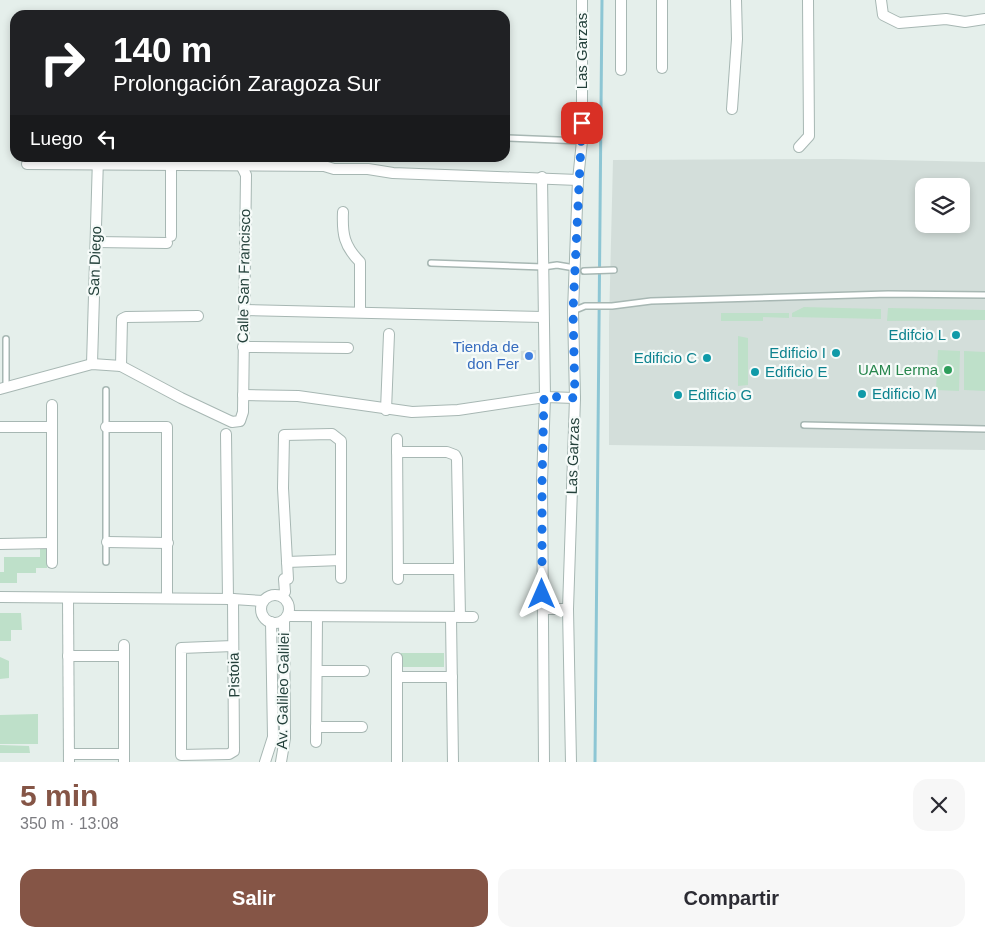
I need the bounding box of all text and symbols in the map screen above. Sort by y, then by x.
street label: Las Garzas [573,13,590,89]
icon: right [30,30,95,95]
text: 140 m [113,30,212,69]
text: Prolongación Zaragoza Sur [113,71,381,96]
pin [561,102,603,144]
icon: arrive [568,109,596,137]
icon: left [93,125,121,153]
text: Luego [30,128,83,149]
map controls [915,178,970,233]
button: layers [915,178,970,233]
street label: Calle San Francisco [234,209,253,343]
street label: San Diego [85,226,104,296]
place label: Edifcio L [888,326,946,343]
marker: Edifcio L [950,329,962,341]
place label: Tienda de don Fer [453,338,519,372]
place label: Edificio I [769,344,826,361]
marker: Edificio I [830,347,842,359]
place label: Edificio C [634,349,697,366]
marker: Tienda de don Fer [523,350,535,362]
marker: Edificio C [701,352,713,364]
place label: UAM Lerma [858,361,939,378]
place label: Edificio E [765,363,828,380]
marker: UAM Lerma [942,364,954,376]
marker: Edificio E [749,366,761,378]
place label: Edificio M [872,385,937,402]
place label: Edificio G [688,386,752,403]
marker: Edificio M [856,388,868,400]
marker: Edificio G [672,389,684,401]
street label: Las Garzas [563,417,582,495]
position arrow [515,567,567,619]
street label: Av. Galileo Galilei [273,632,292,750]
street label: Pistoia [225,652,242,698]
text: 5 min [20,779,98,812]
button: close [913,779,965,831]
text: 350 m · 13:08 [20,815,119,832]
button: Salir [20,869,488,927]
button: Compartir [498,869,965,927]

